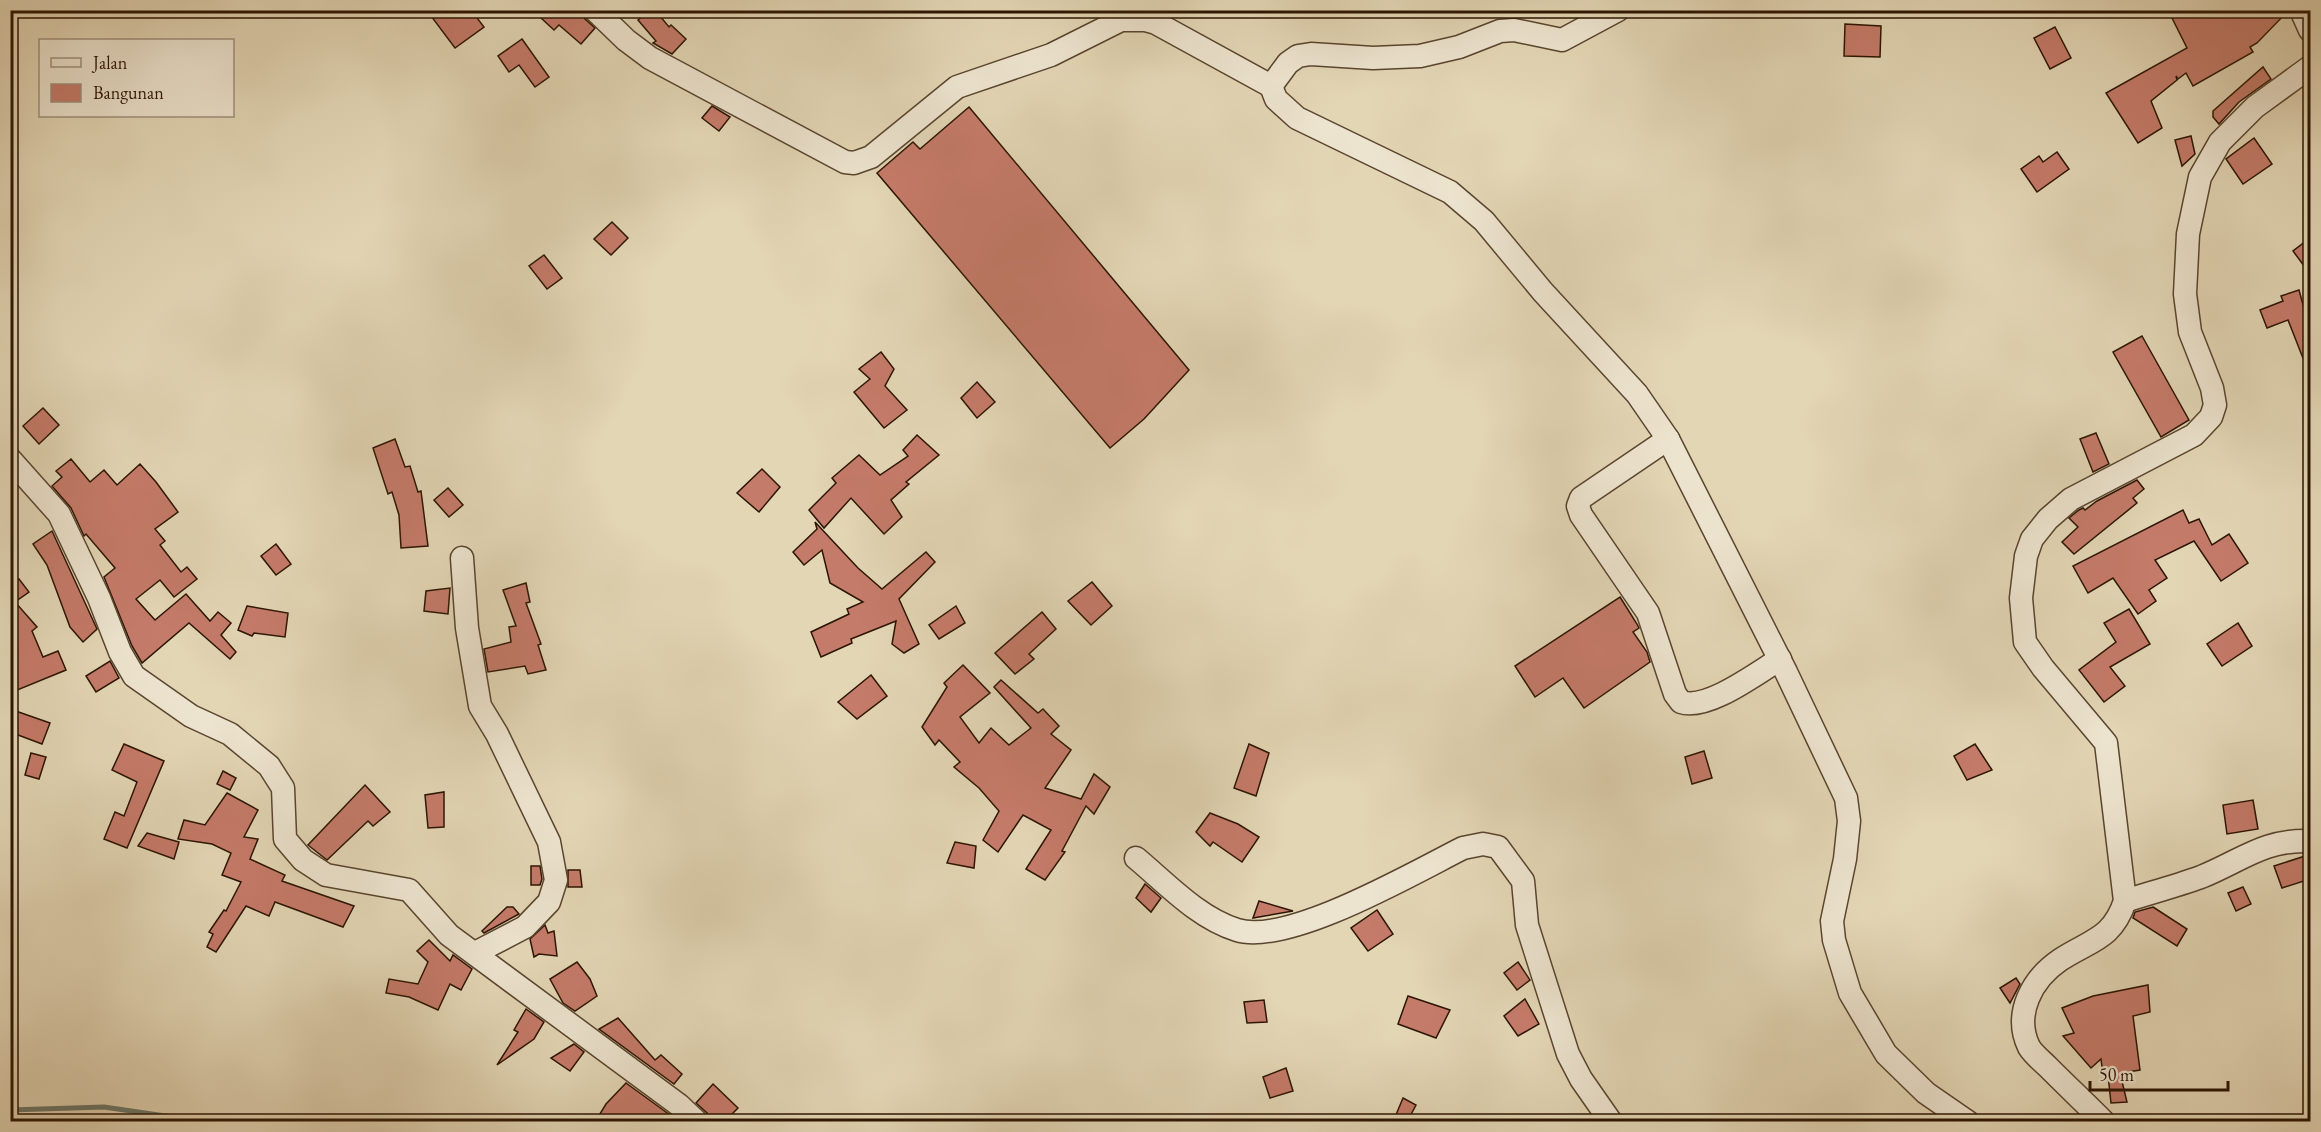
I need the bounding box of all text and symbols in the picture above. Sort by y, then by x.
legend [39,39,234,117]
text: Jalan [91,51,128,74]
text: Bangunan [93,81,164,104]
scale bar [2090,1054,2228,1092]
text: 50 m [2099,1063,2134,1086]

